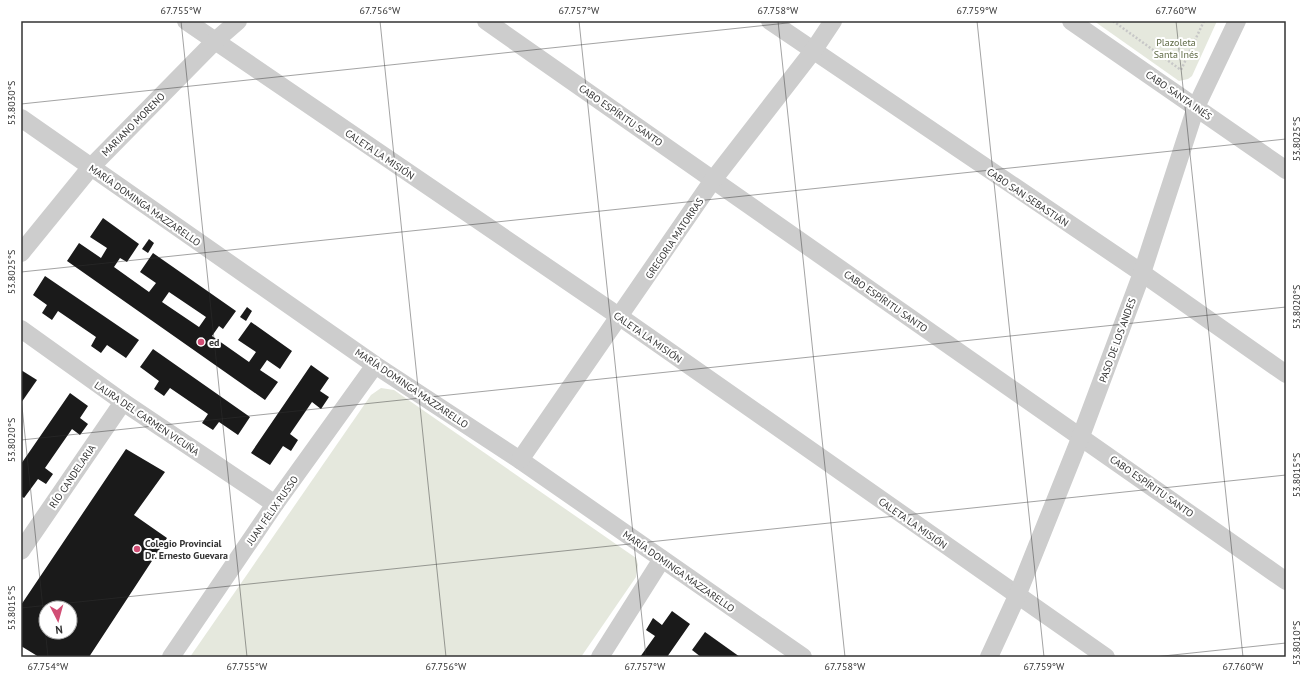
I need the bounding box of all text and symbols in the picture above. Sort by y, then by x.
text: 67.755°W [161,4,202,17]
text: 67.756°W [360,4,401,17]
text: 67.757°W [559,4,600,17]
text: 67.758°W [758,4,799,17]
text: 67.759°W [957,4,998,17]
text: 67.760°W [1156,4,1197,17]
park label: Plazoleta Santa Inés [1154,36,1198,61]
street label: CABO SANTA INÉS [1143,68,1214,123]
text: 53.8030°S [5,81,18,125]
street label: CABO ESPÍRITU SANTO [576,82,665,149]
street label: MARIANO MORENO [99,90,168,159]
text: 53.8025°S [1290,117,1303,161]
street label: CALETA LA MISIÓN [343,126,417,182]
street label: MARÍA DOMINGA MAZZARELLO [86,162,203,249]
street label: CABO SAN SEBASTIÁN [984,165,1071,230]
street label: GREGORIA MATORRAS [642,195,706,281]
text: 53.8025°S [5,250,18,294]
street label: CABO ESPÍRITU SANTO [841,268,930,335]
text: 53.8020°S [1290,285,1303,329]
street label: PASO DE LOS ANDES [1096,296,1139,384]
street label: CALETA LA MISIÓN [611,309,685,366]
place label: ed [209,336,219,349]
marker: ed [196,337,206,347]
street label: MARÍA DOMINGA MAZZARELLO [353,346,471,431]
street label: LAURA DEL CARMEN VICUÑA [92,378,202,458]
text: 53.8020°S [5,418,18,462]
street label: RÍO CANDELARIA [46,442,99,511]
street label: CABO ESPÍRITU SANTO [1107,453,1196,520]
text: 53.8015°S [1290,453,1303,497]
street label: JUAN FÉLIX RUSSO [243,473,301,548]
street label: CALETA LA MISIÓN [876,495,950,552]
street label: MARÍA DOMINGA MAZZARELLO [620,528,737,615]
place label: Colegio Provincial Dr. Ernesto Guevara [145,537,228,562]
marker: Colegio Provincial Dr. Ernesto Guevara [132,544,142,554]
text: 53.8015°S [5,586,18,630]
north arrow [38,600,78,640]
text: 53.8010°S [1290,621,1303,665]
text: N [55,623,63,637]
text: 67.754°W [28,660,69,673]
text: 67.755°W [227,660,268,673]
text: 67.756°W [426,660,467,673]
text: 67.757°W [625,660,666,673]
text: 67.758°W [825,660,866,673]
text: 67.759°W [1024,660,1065,673]
text: 67.760°W [1223,660,1264,673]

